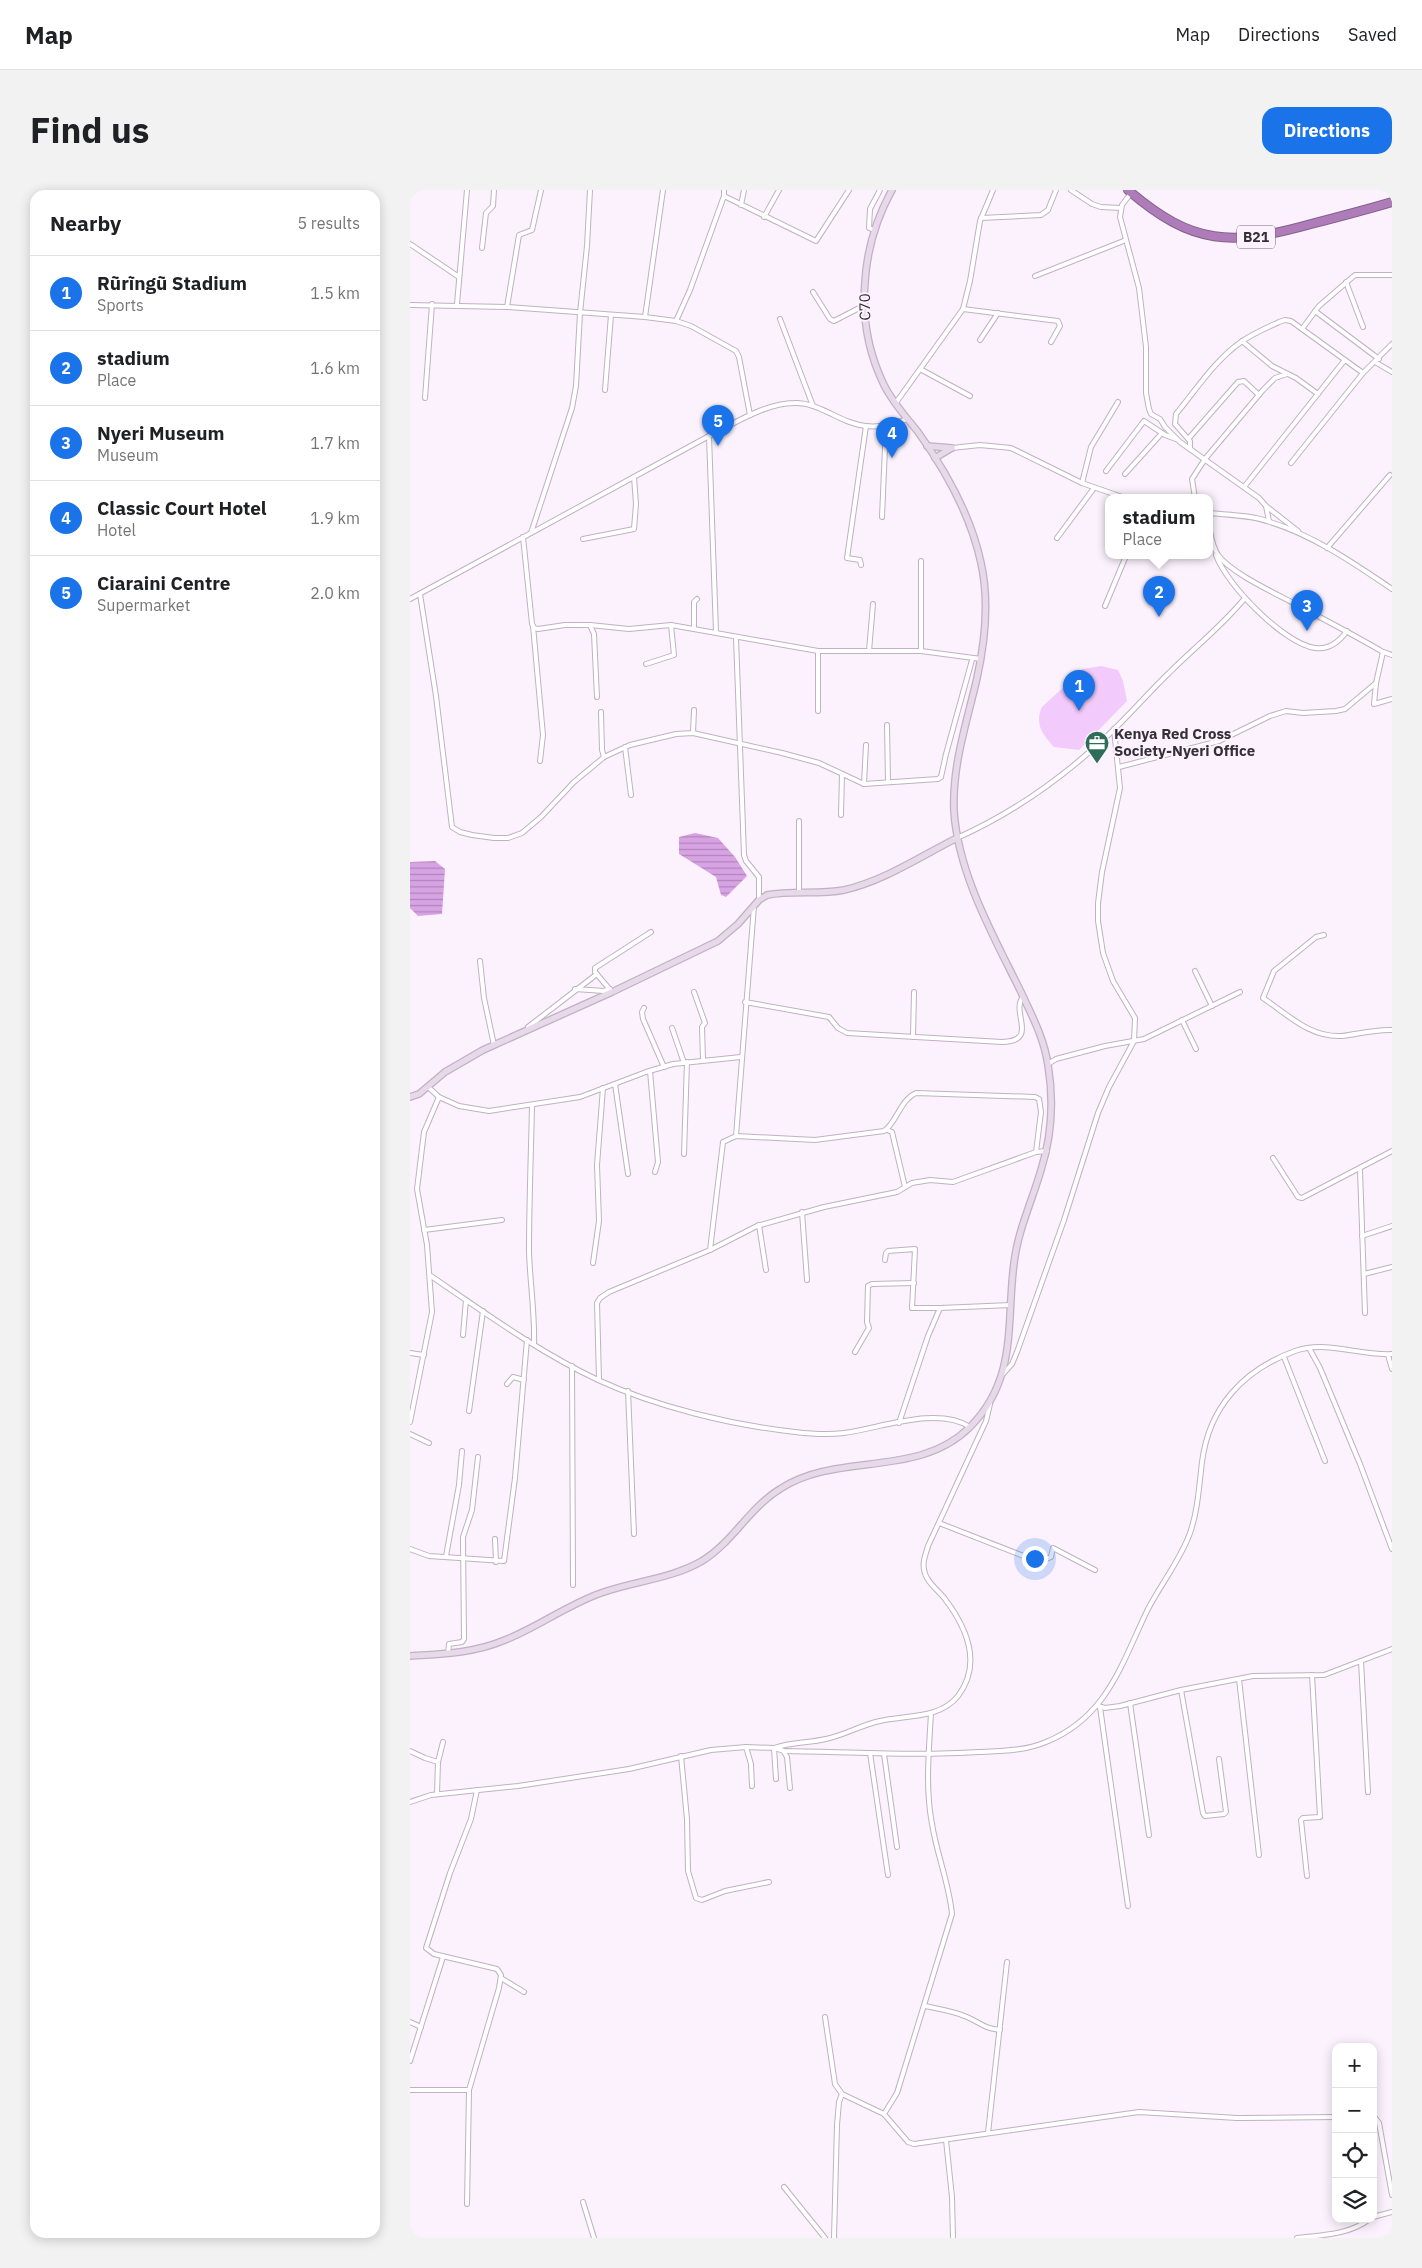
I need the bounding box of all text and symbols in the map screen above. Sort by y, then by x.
text: Map [25,19,73,51]
text: Map [1175,23,1210,46]
text: Directions [1238,23,1320,46]
text: Saved [1348,23,1397,46]
text: Find us [30,107,149,153]
button: Directions [1262,107,1392,154]
text: Nearby [50,209,121,237]
text: 5 results [297,213,360,233]
road number: B21 [1237,226,1275,248]
text: Rũrĩngũ Stadium [97,271,247,295]
text: 1 [61,283,71,303]
text: 1.5 km [310,283,360,303]
street label: C70 [855,293,874,321]
text: Sports [97,295,144,315]
text: stadium [97,346,170,370]
text: 2 [61,358,71,378]
text: 1.6 km [310,358,360,378]
text: Place [97,370,136,390]
pin: 5 [702,405,734,446]
pin: 4 [876,417,908,458]
text: Nyeri Museum [97,421,224,445]
text: 3 [61,433,71,453]
text: 1.7 km [310,433,360,453]
text: Museum [97,445,159,465]
popup [1105,494,1213,559]
text: Classic Court Hotel [97,496,267,520]
text: stadium [1123,505,1195,529]
text: 4 [61,508,71,528]
text: 1.9 km [310,508,360,528]
text: Hotel [97,520,136,540]
text: Place [1123,529,1162,549]
text: Ciaraini Centre [97,571,230,595]
pin: 2 [1143,576,1175,617]
text: 5 [61,583,71,603]
text: 2.0 km [310,583,360,603]
pin: 3 [1291,590,1323,631]
text: Supermarket [97,595,190,615]
pin: 1 [1063,670,1095,711]
place label: Kenya Red Cross Society-Nyeri Office [1114,724,1255,760]
office icon: Kenya Red Cross Society-Nyeri Office [1084,730,1110,764]
your location [1022,1546,1048,1572]
map controls [1332,2043,1377,2223]
button: + [1332,2043,1377,2088]
button: − [1332,2088,1377,2133]
button: locate [1332,2133,1377,2178]
button: layers [1332,2178,1377,2223]

